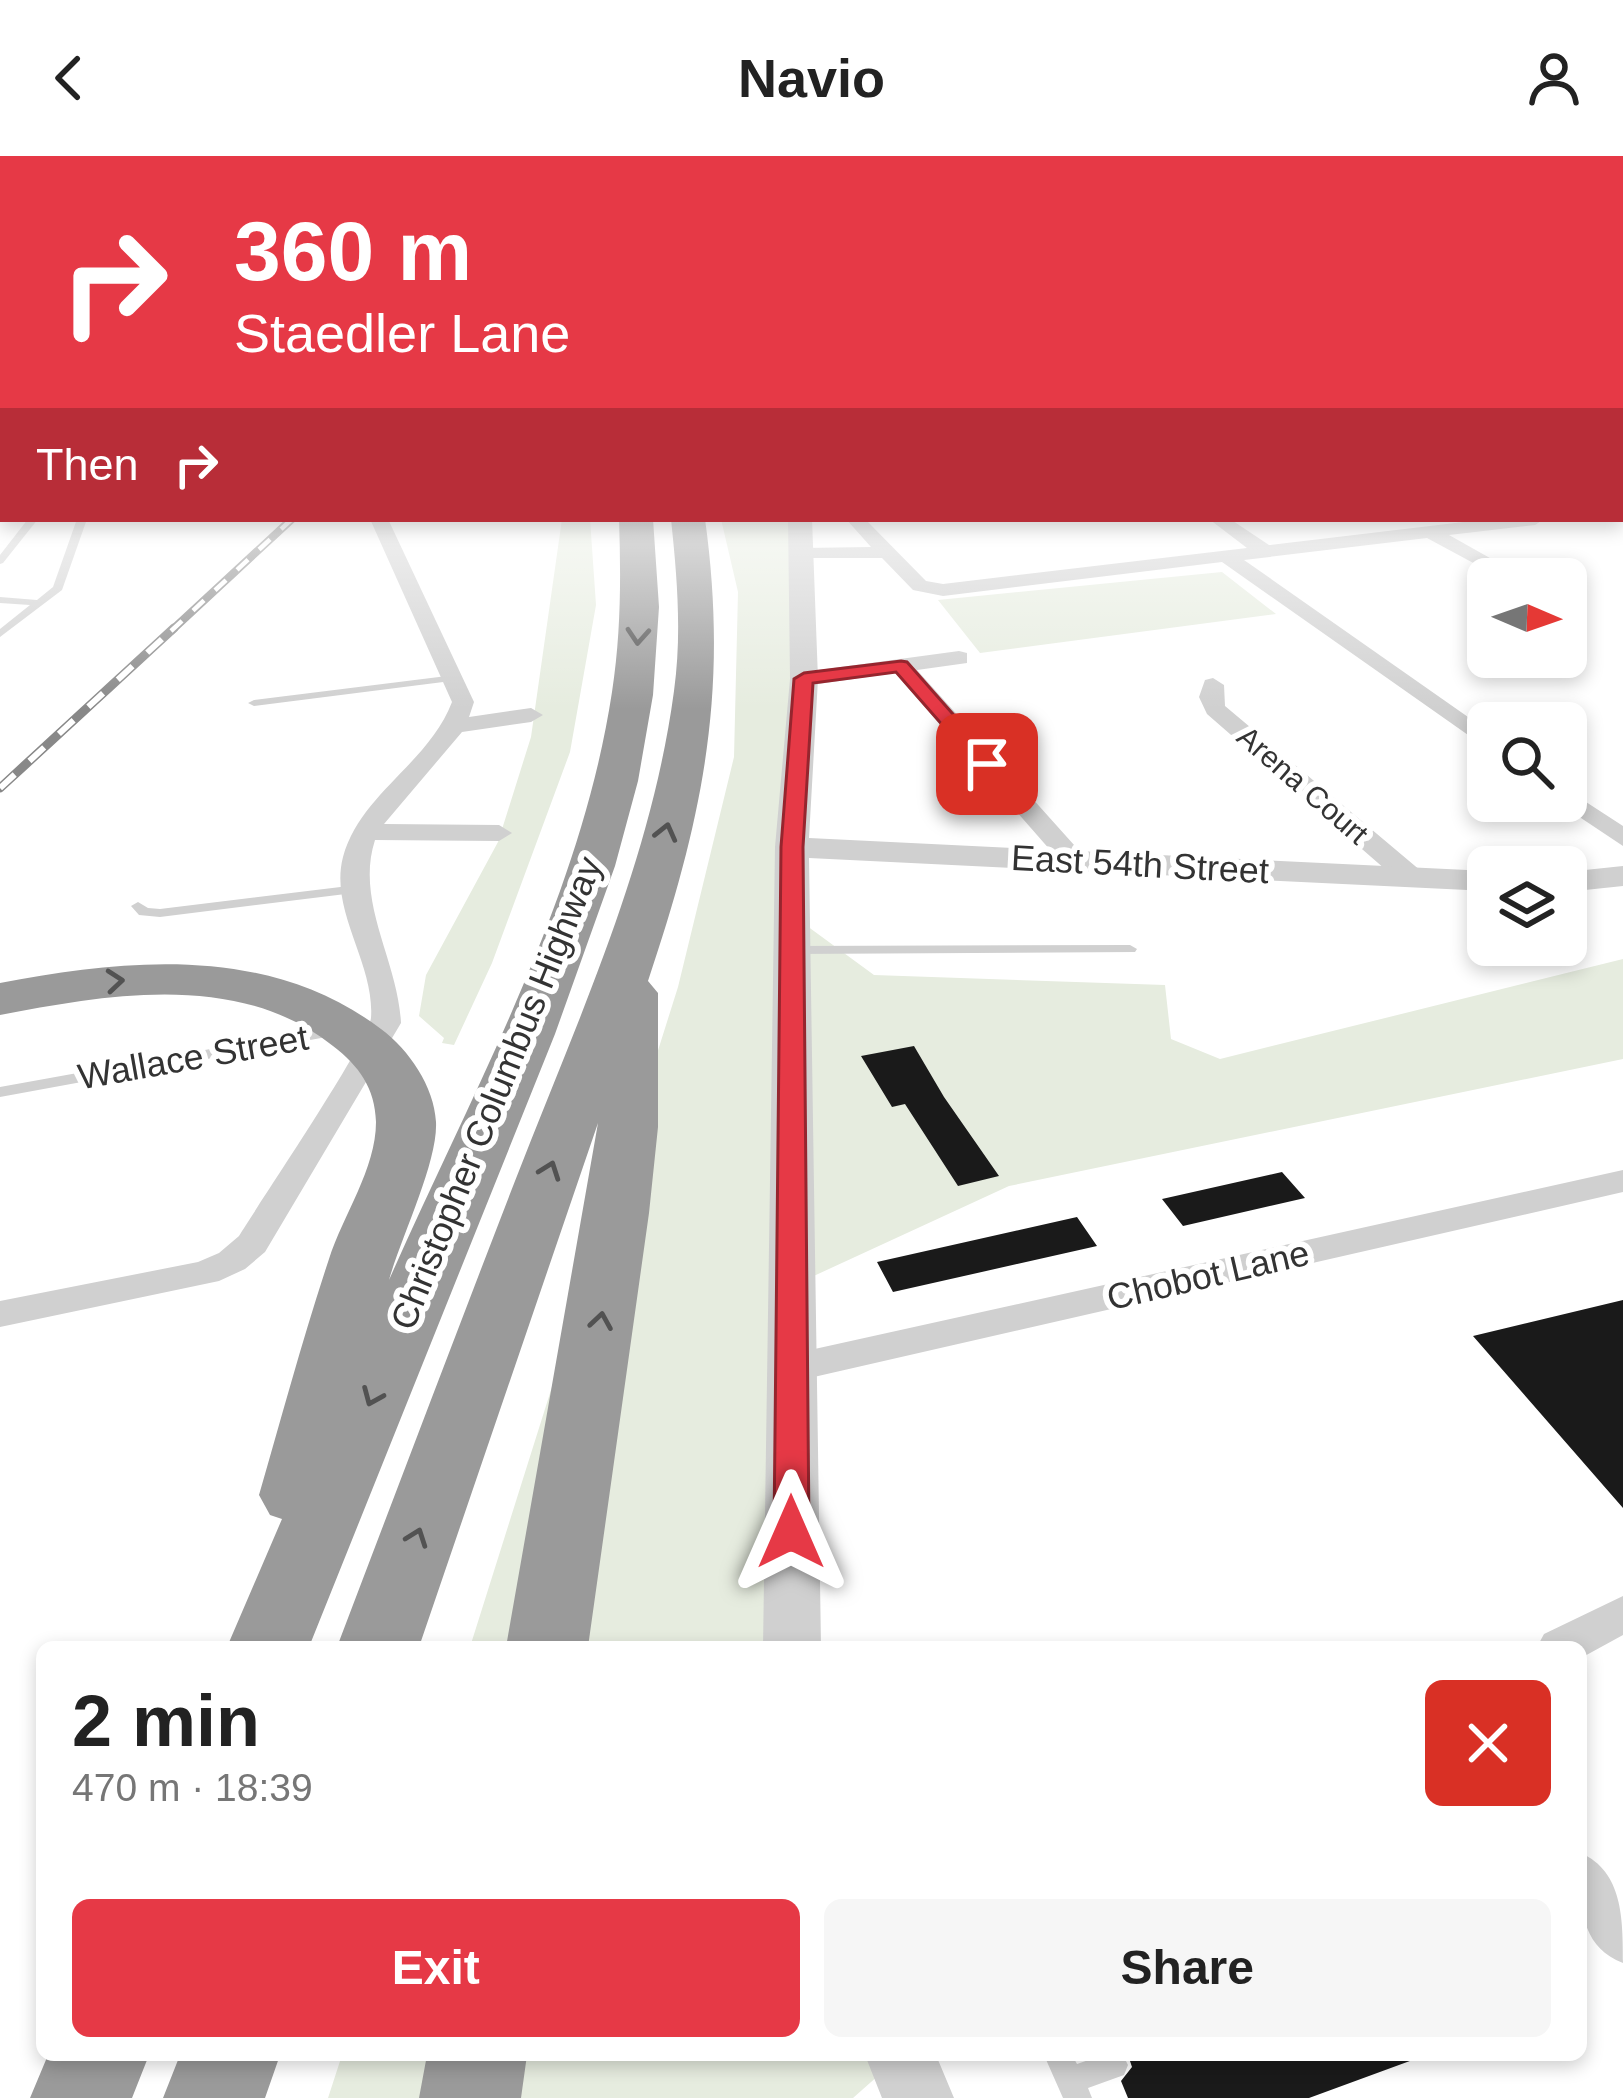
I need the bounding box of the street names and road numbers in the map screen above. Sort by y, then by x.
street label: Arena Court [1231,719,1375,851]
street label: East 54th Street [1010,837,1270,891]
street label: Christopher Columbus Highway [382,851,610,1335]
street label: Wallace Street [75,1017,311,1097]
street label: Chobot Lane [1103,1232,1313,1318]

